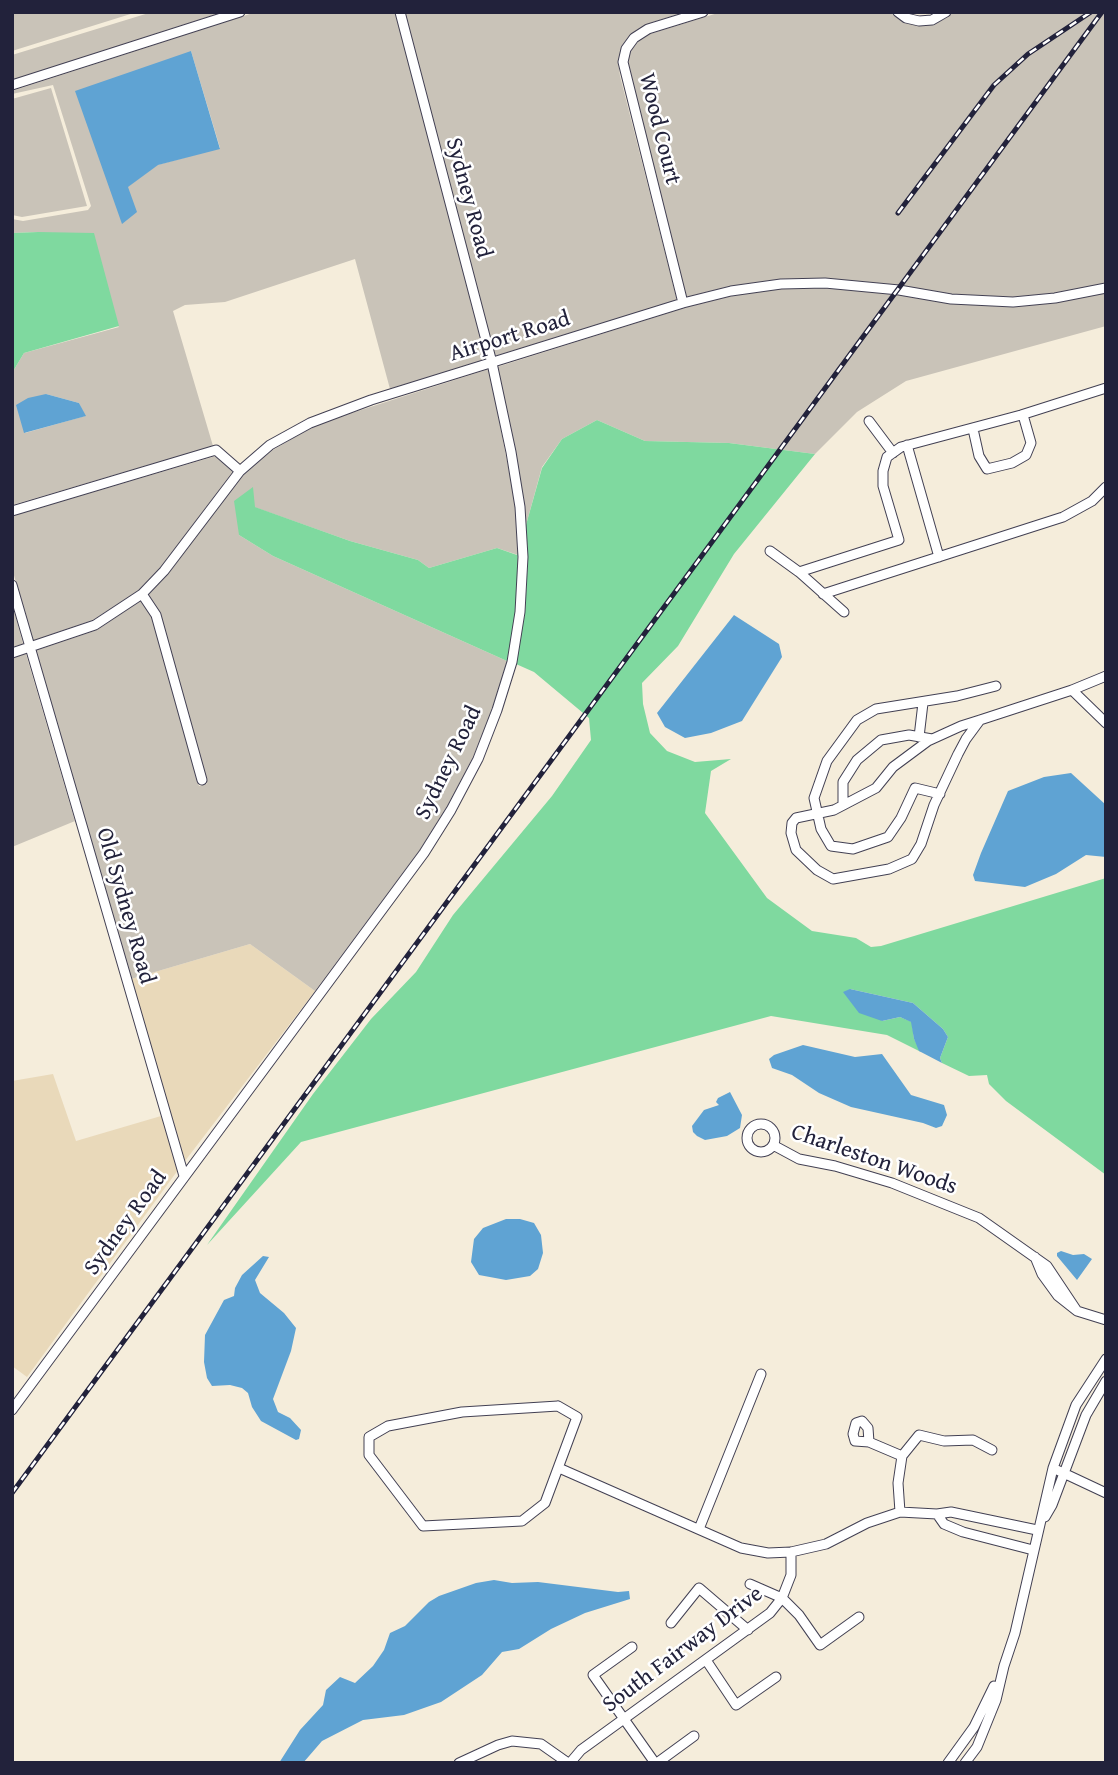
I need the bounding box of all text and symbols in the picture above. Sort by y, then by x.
street label: Wood Court [632,70,686,188]
street label: Sydney Road [439,135,497,261]
street label: Airport Road [446,306,574,368]
street label: Sydney Road [410,702,488,824]
street label: Old Sydney Road [90,825,160,987]
street label: Charleston Woods [787,1119,961,1201]
street label: Sydney Road [79,1165,173,1281]
street label: South Fairway Drive [597,1581,769,1719]

